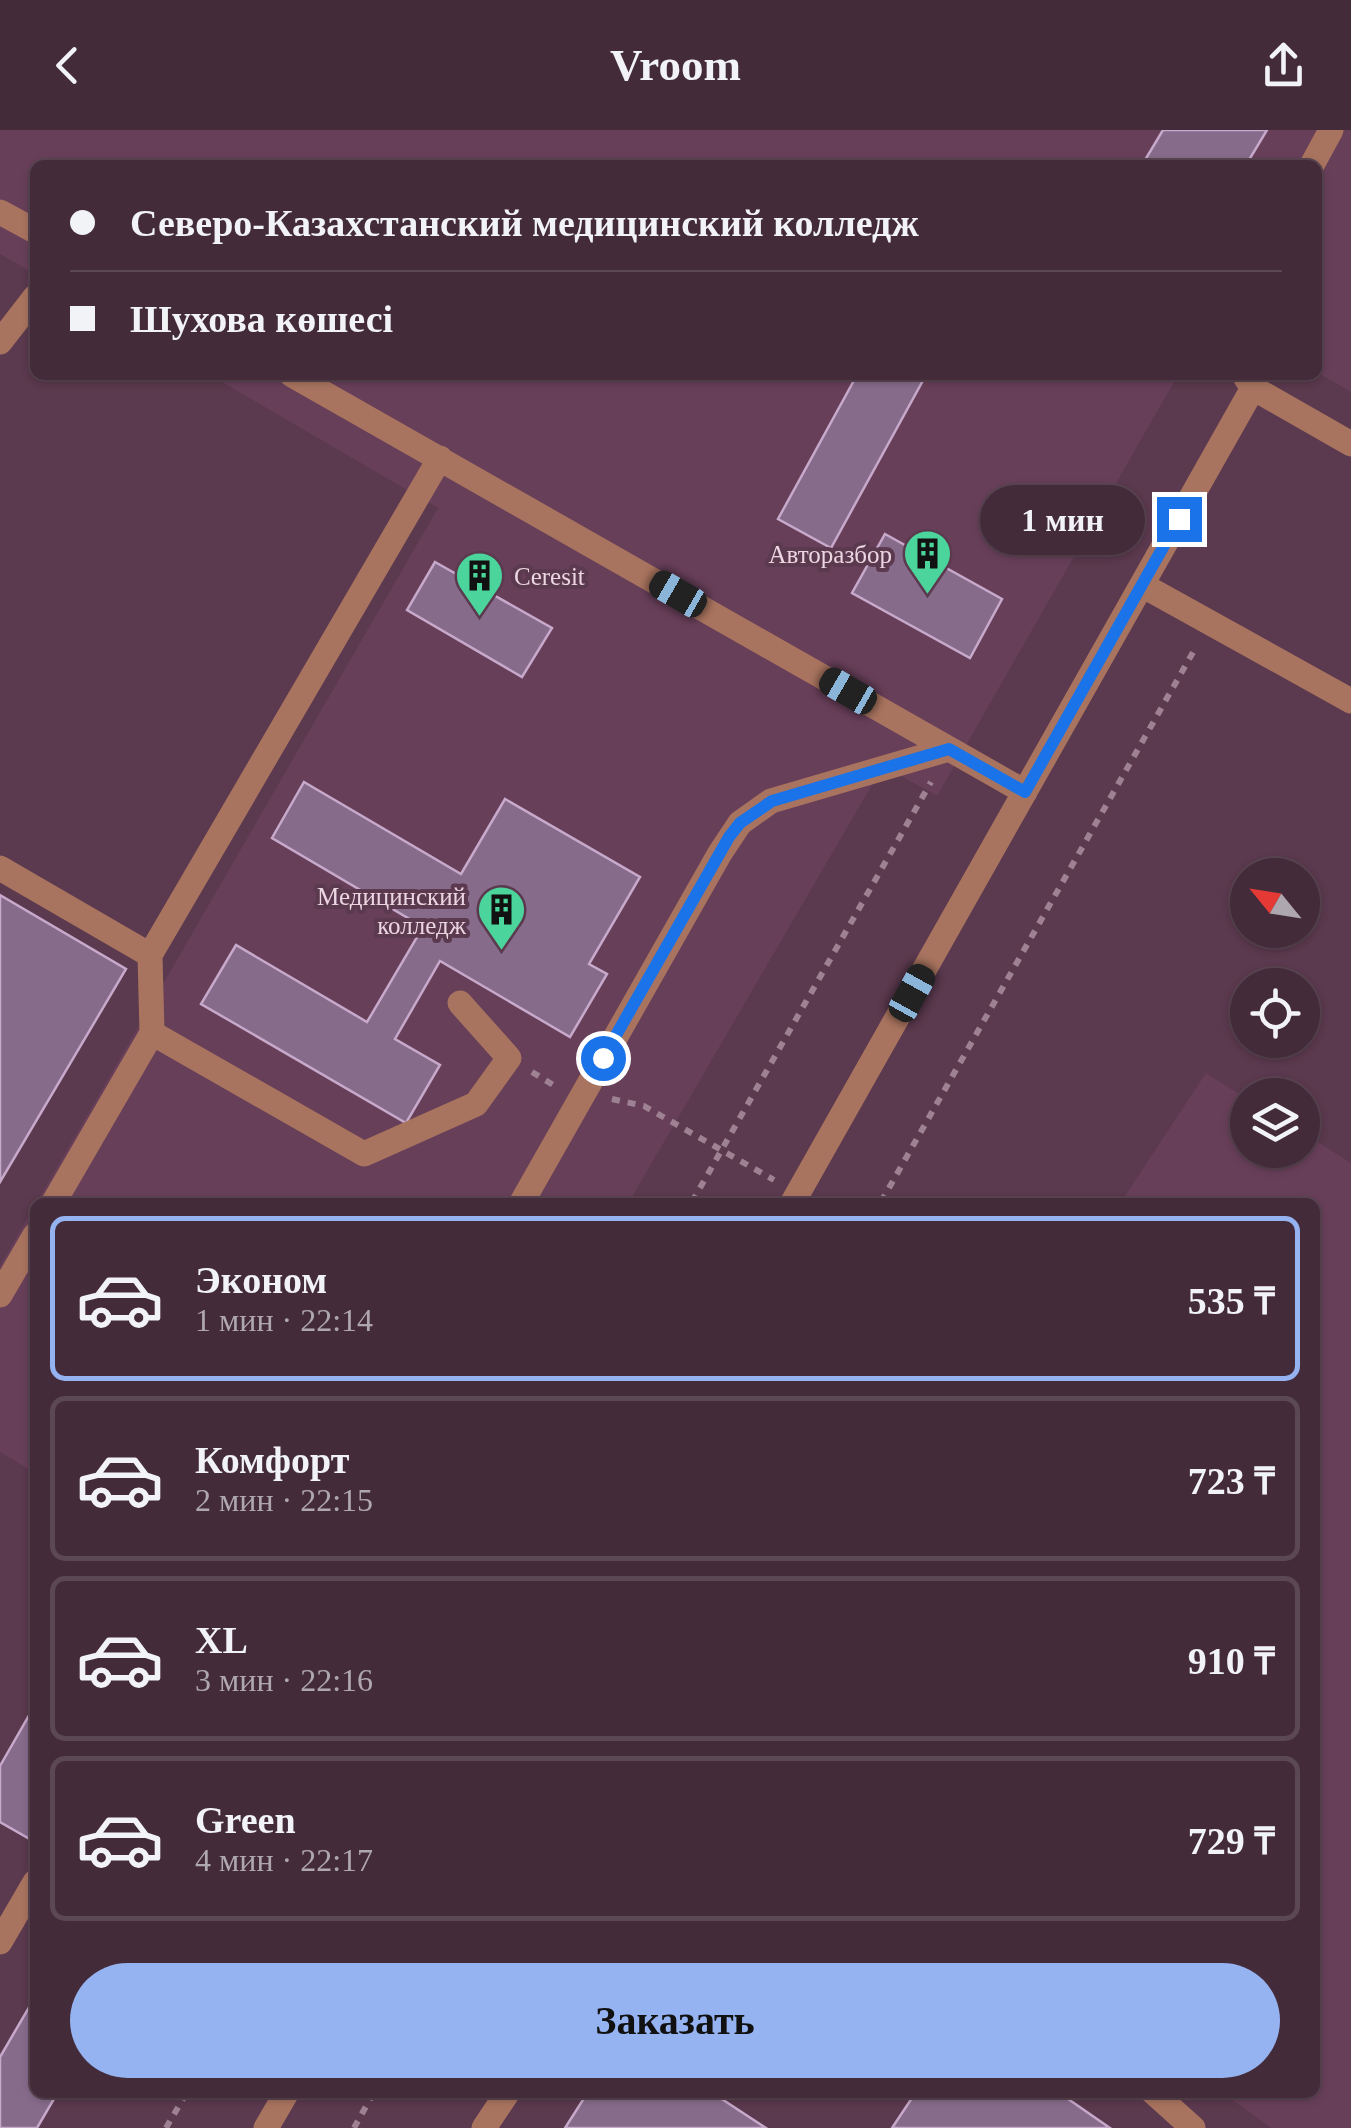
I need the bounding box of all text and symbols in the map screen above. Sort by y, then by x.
icon: back [40,38,95,93]
icon: share [1256,38,1311,93]
text: Vroom [610,40,741,90]
text: Северо-Казахстанский медицинский колледж [130,202,919,244]
text: Шухова көшесі [130,298,393,340]
callout: 1 мин [979,484,1144,554]
route end [1157,497,1202,542]
text: 1 мин [1021,502,1104,538]
building icon: Авторазбор [901,528,953,596]
place label: Авторазбор [768,541,892,568]
building icon: Ceresit [453,550,505,618]
place label: Ceresit [514,563,585,590]
car [645,566,711,622]
car [815,663,881,719]
north arrow [1230,858,1320,948]
map controls [1230,858,1320,1168]
place label: Медицинский колледж [317,883,467,939]
building icon: Медицинский колледж [475,884,527,952]
car [884,959,940,1027]
button: locate [1230,968,1320,1058]
route start [581,1036,626,1081]
button: layers [1230,1078,1320,1168]
icon: car [75,1254,165,1344]
text: Эконом [195,1259,327,1301]
text: 535 ₸ [1188,1280,1275,1322]
text: 1 мин · 22:14 [195,1302,373,1338]
icon: car [75,1434,165,1524]
text: Комфорт [195,1439,349,1481]
text: 723 ₸ [1188,1460,1275,1502]
text: 2 мин · 22:15 [195,1482,373,1518]
icon: car [75,1614,165,1704]
text: XL [195,1619,248,1661]
text: 910 ₸ [1188,1640,1275,1682]
text: 3 мин · 22:16 [195,1662,373,1698]
icon: car [75,1794,165,1884]
text: Green [195,1799,296,1841]
text: 729 ₸ [1188,1820,1275,1862]
text: 4 мин · 22:17 [195,1842,373,1878]
button: Заказать [70,1963,1280,2078]

